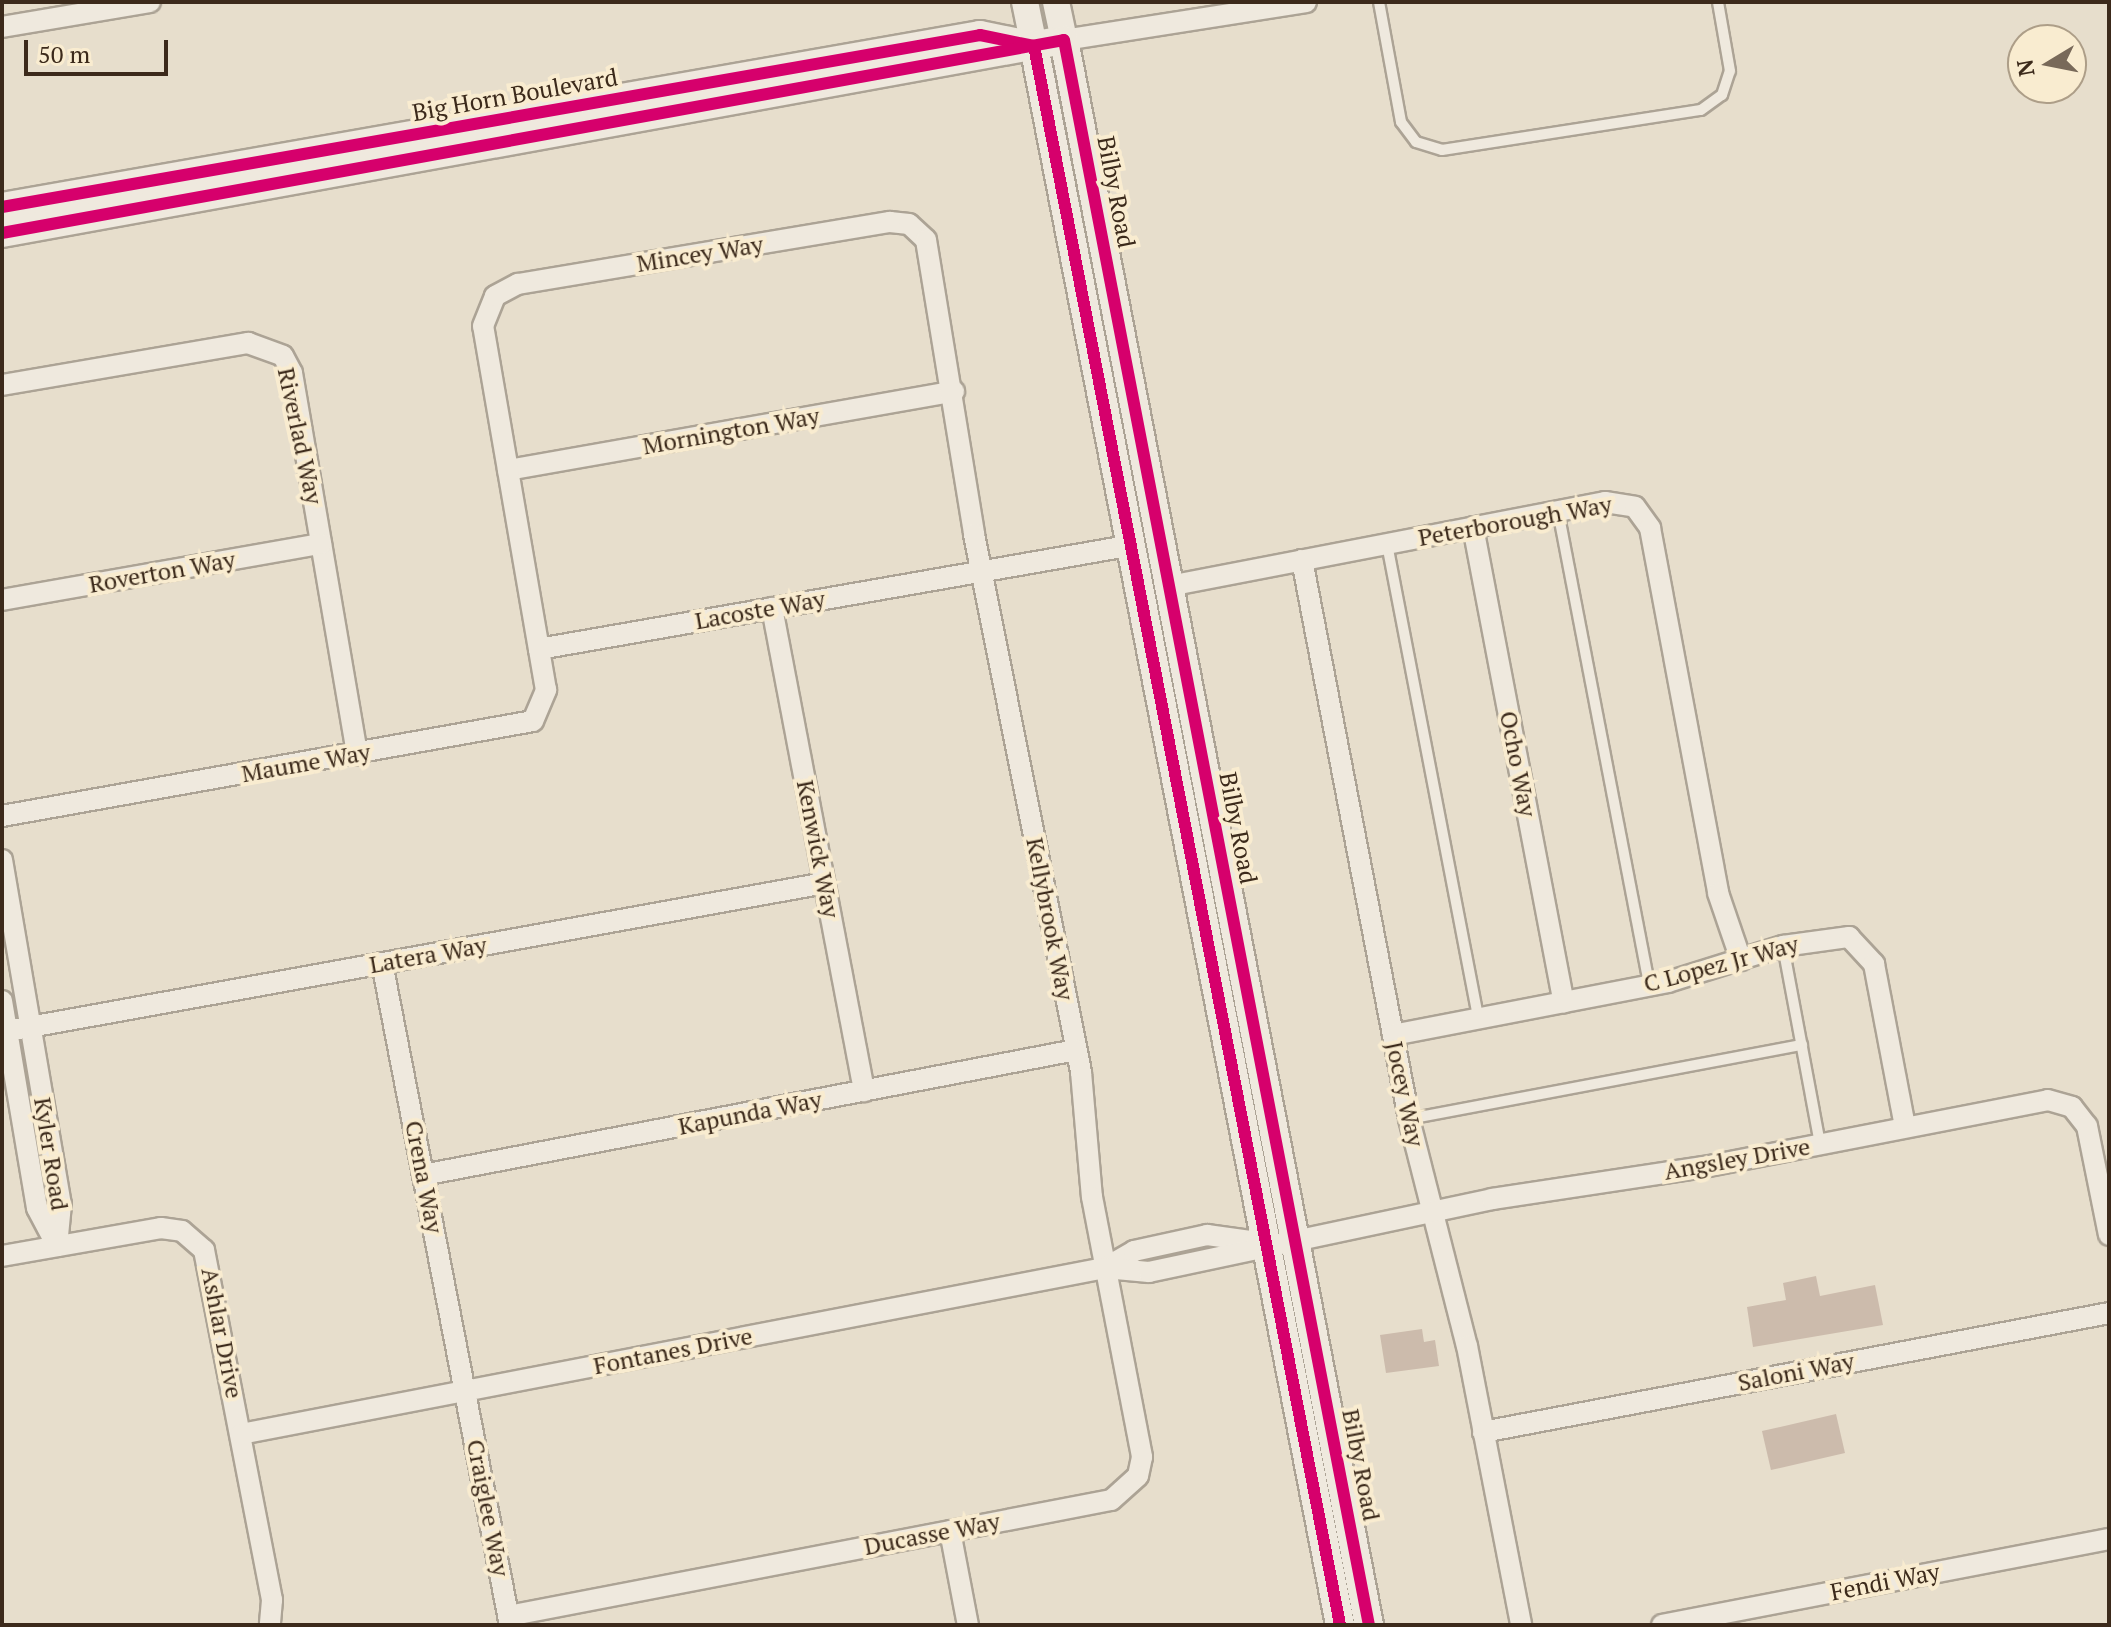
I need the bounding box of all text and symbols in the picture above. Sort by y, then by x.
scale bar [28,24,172,74]
north arrow [2007,24,2087,104]
text: 50 m [38,38,90,70]
text: N [2009,57,2041,79]
street label: Big Horn Boulevard [410,63,620,127]
street label: Bilby Road [1091,134,1141,250]
street label: Mincey Way [635,230,765,278]
street label: Riverlad Way [271,365,329,507]
street label: Mornington Way [640,401,822,461]
street label: Peterborough Way [1416,490,1614,552]
street label: Roverton Way [87,545,237,599]
street label: Lacoste Way [693,584,827,636]
street label: Ocho Way [1494,709,1542,819]
street label: Maume Way [239,737,373,789]
street label: Bilby Road [1213,770,1263,886]
street label: Kenwick Way [791,778,845,920]
street label: Kellybrook Way [1020,835,1080,1003]
street label: C Lopez Jr Way [1640,930,1802,998]
street label: Latera Way [367,931,489,979]
street label: Jocey Way [1380,1039,1430,1149]
street label: Kapunda Way [676,1085,824,1141]
street label: Kyler Road [28,1095,74,1213]
street label: Crena Way [399,1118,449,1236]
street label: Angsley Drive [1662,1132,1812,1186]
street label: Ashlar Drive [195,1265,249,1401]
street label: Fontanes Drive [591,1321,755,1381]
street label: Saloni Way [1735,1347,1857,1397]
street label: Bilby Road [1336,1407,1386,1523]
street label: Craiglee Way [461,1437,515,1579]
street label: Ducasse Way [862,1507,1002,1561]
street label: Fendi Way [1828,1557,1942,1607]

